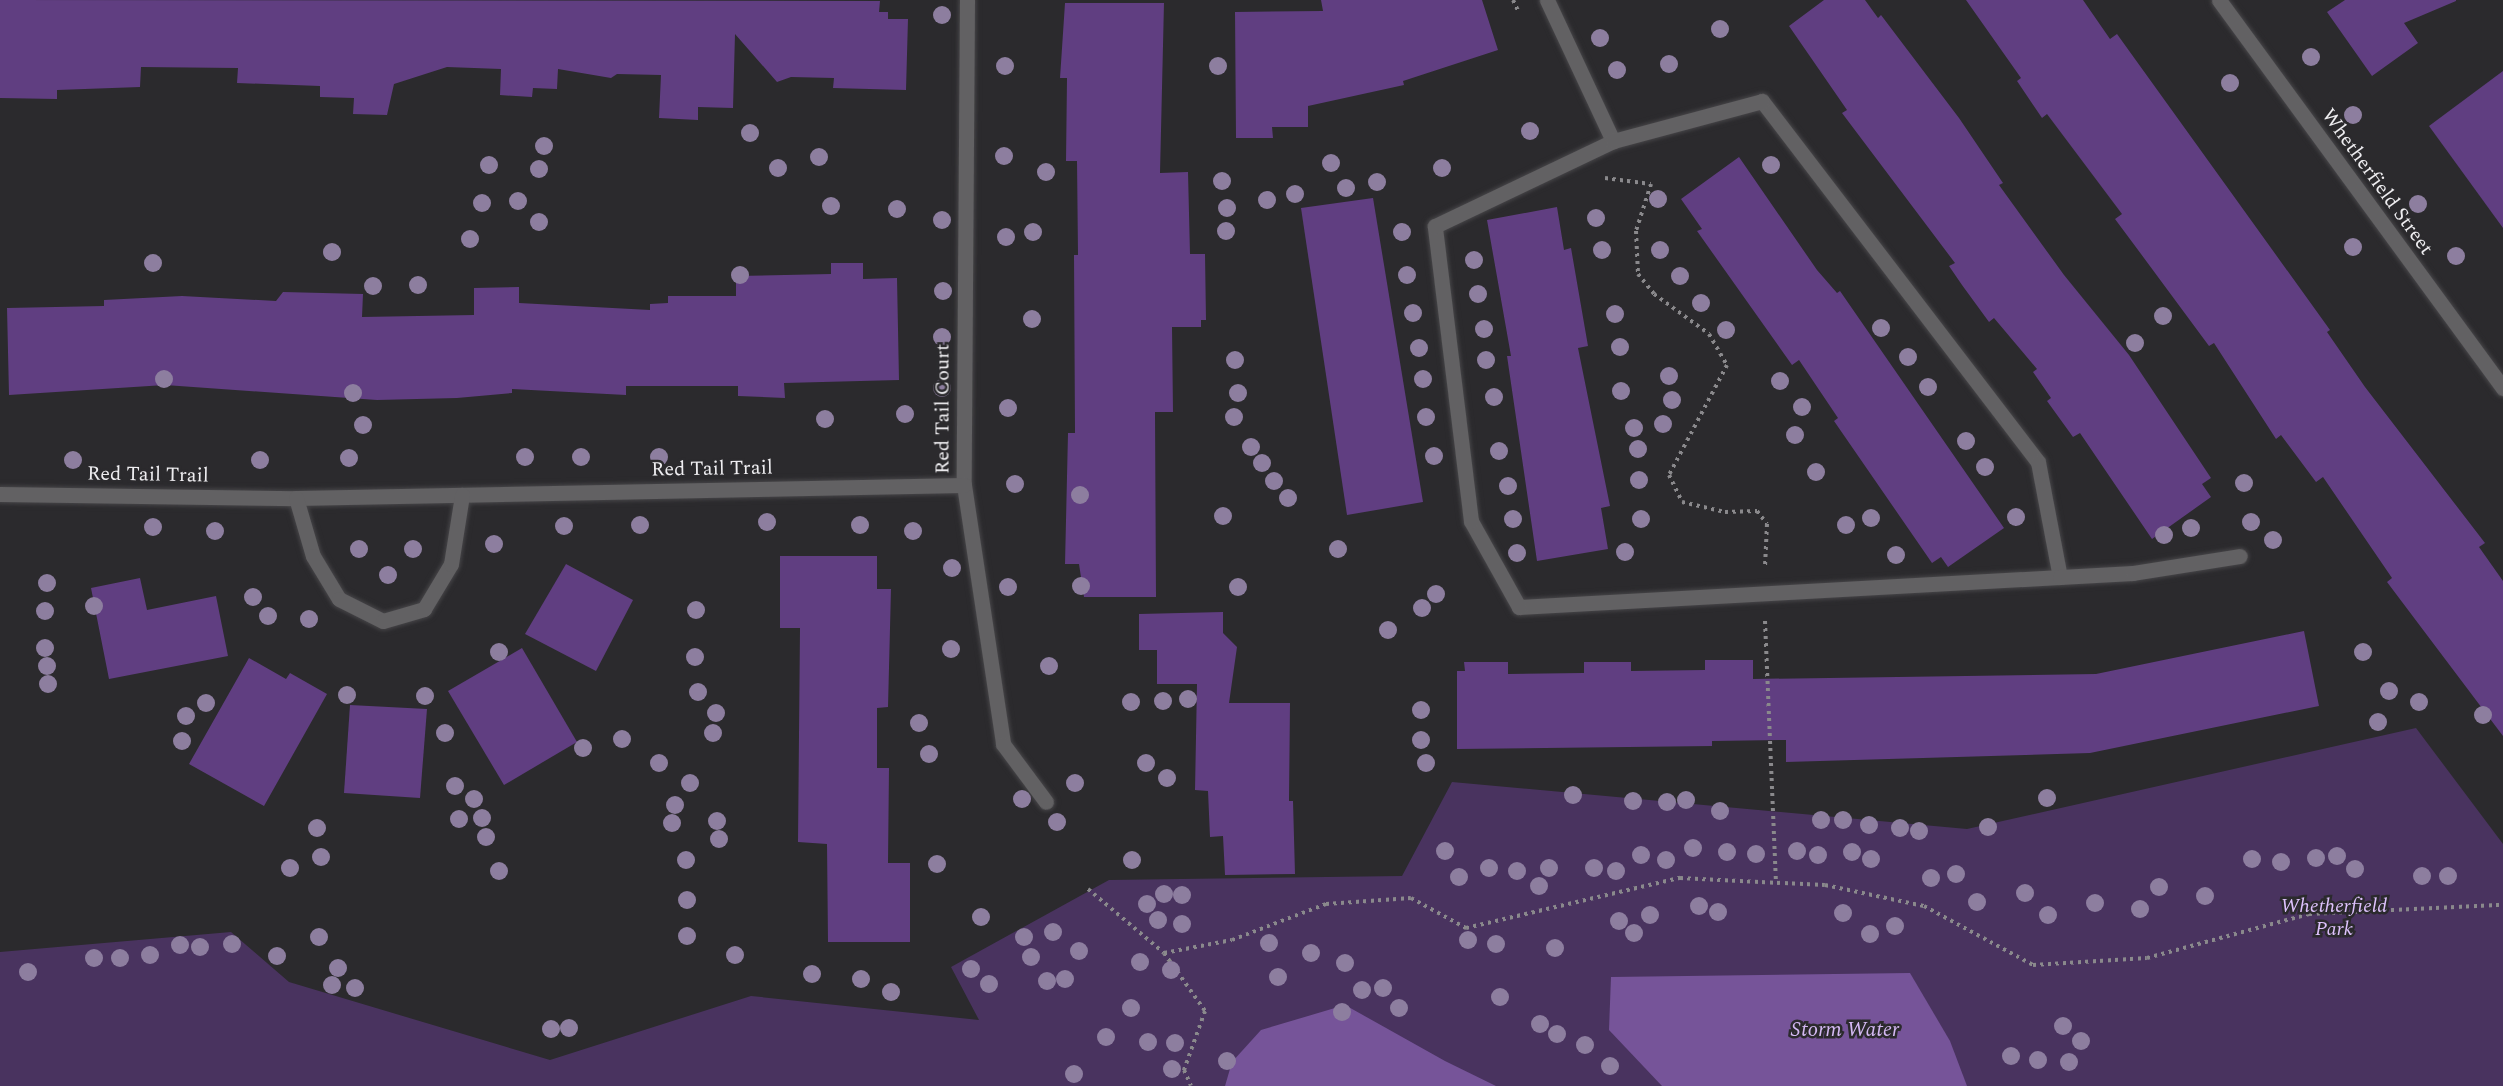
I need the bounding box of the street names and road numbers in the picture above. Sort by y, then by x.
street label: Whetherfield Street [2316,104,2438,260]
street label: Red Tail Court [931,344,955,474]
street label: Red Tail Trail [651,456,773,482]
street label: Red Tail Trail [87,462,209,488]

